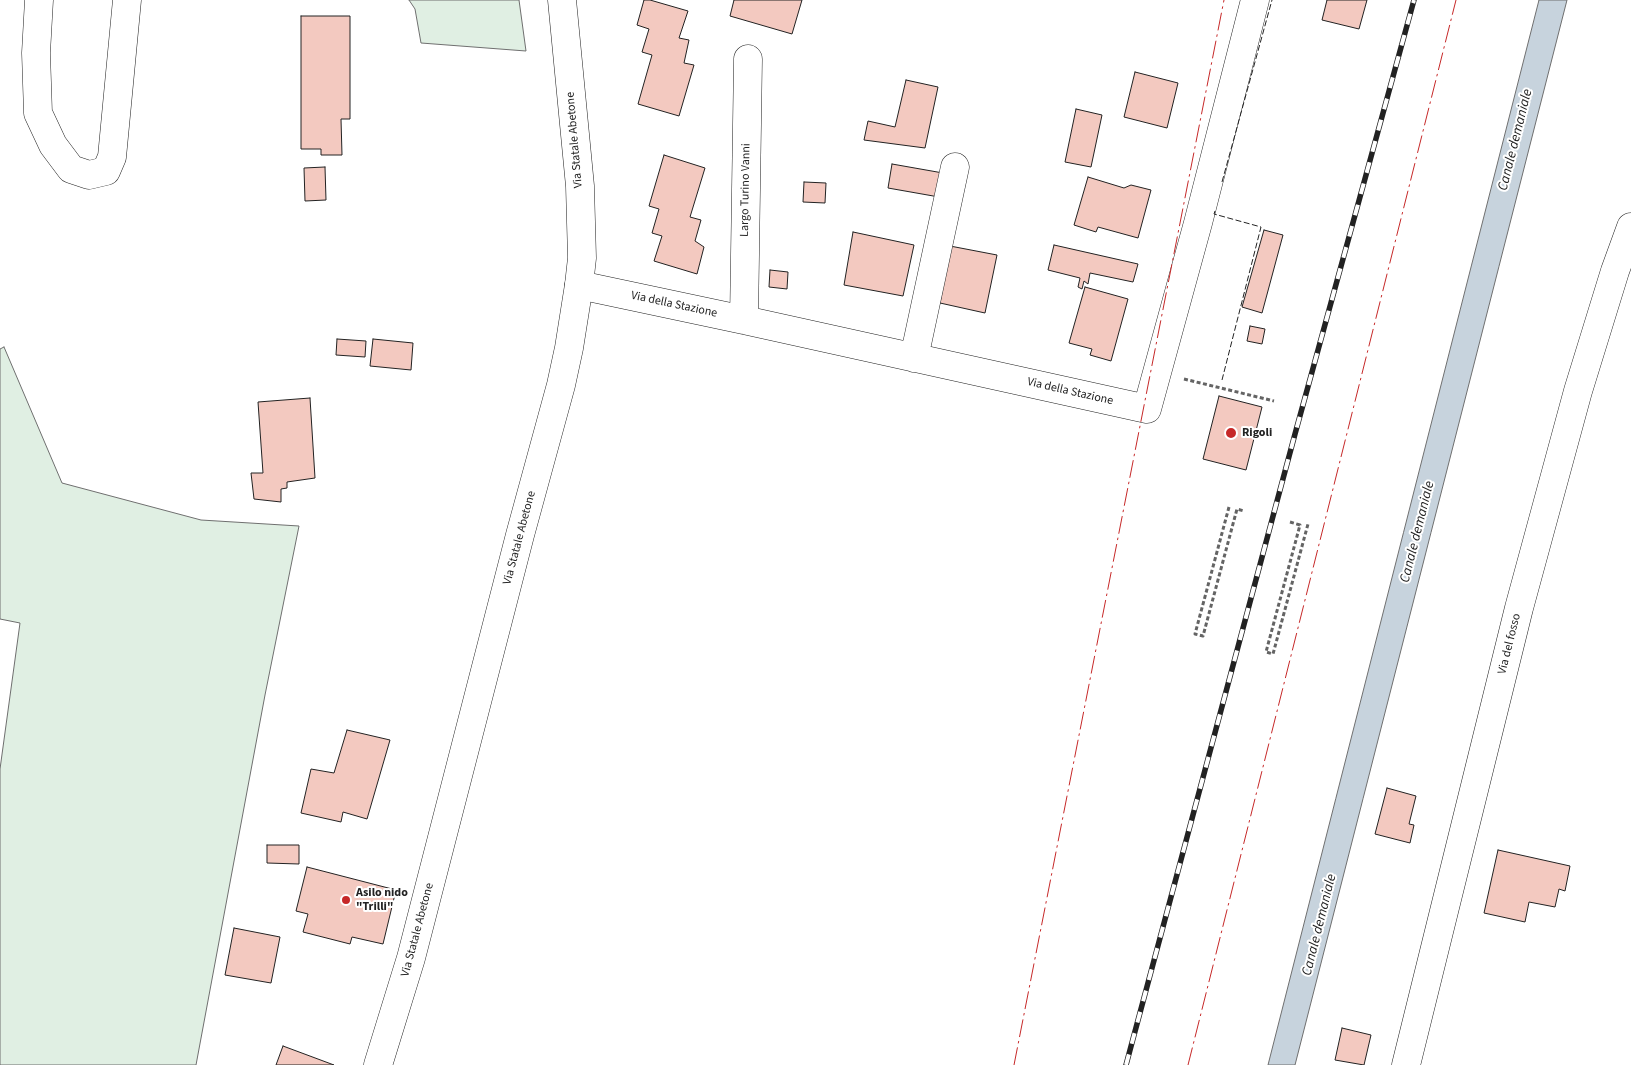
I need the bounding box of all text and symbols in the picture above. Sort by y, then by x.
water label: Canale demaniale [1495,87,1537,193]
street label: Via Statale Abetone [564,91,586,189]
street label: Largo Turino Vanni [738,143,754,237]
street label: Via della Stazione [630,289,718,321]
street label: Via della Stazione [1026,375,1114,409]
marker: Rigoli [1224,426,1238,440]
place label: Rigoli [1242,426,1272,440]
water label: Canale demaniale [1397,479,1439,585]
street label: Via Statale Abetone [501,490,539,586]
street label: Via del fosso [1496,612,1524,676]
water label: Canale demaniale [1299,872,1341,978]
street label: Via Statale Abetone [399,882,437,978]
place label: Asilo nido "Trilli" [356,886,408,914]
marker: Asilo nido "Trilli" [340,894,352,906]

